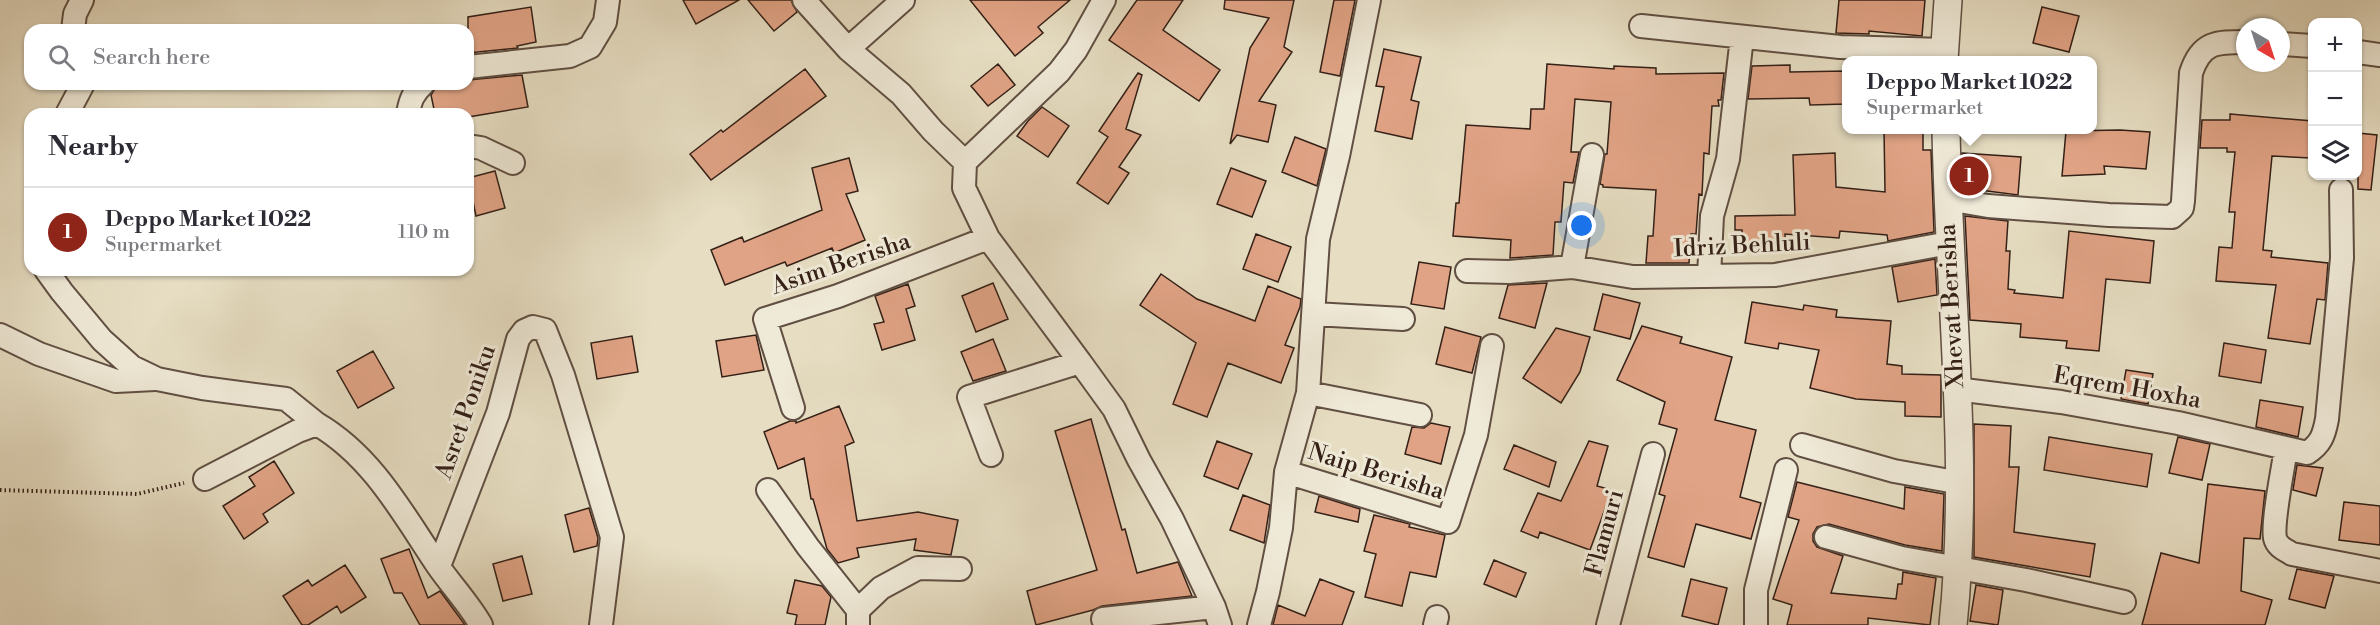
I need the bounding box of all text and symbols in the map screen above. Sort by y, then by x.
north arrow [2236,18,2290,72]
map controls [2308,18,2362,180]
button: + [2308,18,2362,72]
search box [24,24,474,90]
icon: search [45,41,78,74]
text: Search here [93,44,210,71]
popup [1842,56,2097,134]
text: Deppo Market 1022 [1866,69,2073,96]
button: − [2308,72,2362,126]
text: Supermarket [1866,96,1983,121]
button: layers [2308,126,2362,180]
text: Nearby [48,131,138,163]
pin: 1 [1950,154,1988,198]
text: Deppo Market 1022 [105,206,311,233]
your location [1567,211,1596,240]
text: 1 [63,220,72,245]
text: 110 m [398,220,450,245]
street label: Xhevat Berisha [1933,222,1971,390]
street label: Asim Berisha [766,226,916,302]
street label: Idriz Behluli [1673,227,1811,265]
text: Supermarket [105,233,222,258]
street label: Asret Poniku [429,341,503,484]
street label: Eqrem Hoxha [2051,360,2204,416]
street label: Naip Berisha [1304,437,1449,507]
street label: Flamuri [1579,486,1631,580]

